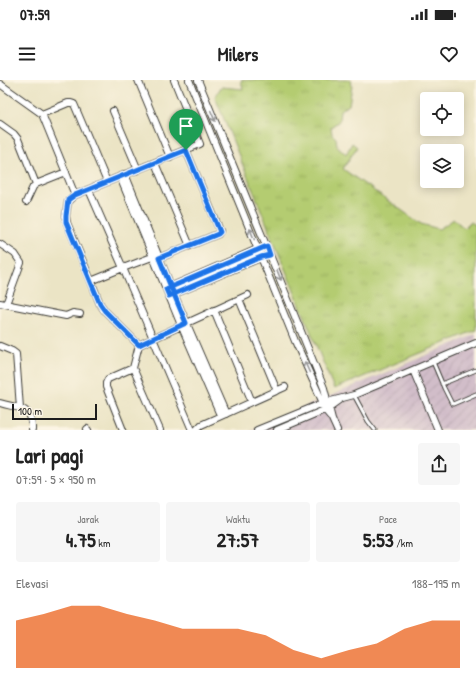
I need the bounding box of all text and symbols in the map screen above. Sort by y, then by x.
text: 07:59 [20,4,49,25]
text: Milers [218,42,258,67]
icon: menu [16,43,38,65]
icon: heart [438,43,460,65]
map controls [420,92,464,188]
button: locate [420,92,464,136]
pin [169,109,203,150]
one-way arrow [210,110,217,122]
icon: arrive [175,115,197,137]
button: layers [420,144,464,188]
one-way arrow [247,228,255,240]
one-way arrow [275,268,283,280]
one-way arrow [303,361,310,373]
scale bar [12,402,97,421]
text: 100 m [18,404,42,418]
text: Lari pagi [16,440,84,470]
button: share [418,443,460,485]
text: 07:59 · 5 × 950 m [16,470,96,488]
text: Jarak [77,512,99,526]
text: Waktu [226,512,250,526]
text: Pace [379,512,397,526]
text: 4.75 [66,526,96,553]
text: 27:57 [217,526,259,553]
text: 5:53 [363,526,394,553]
text: km [96,536,110,550]
text: /km [394,536,413,550]
text: Elevasi [16,574,49,592]
text: 188–195 m [412,574,460,592]

